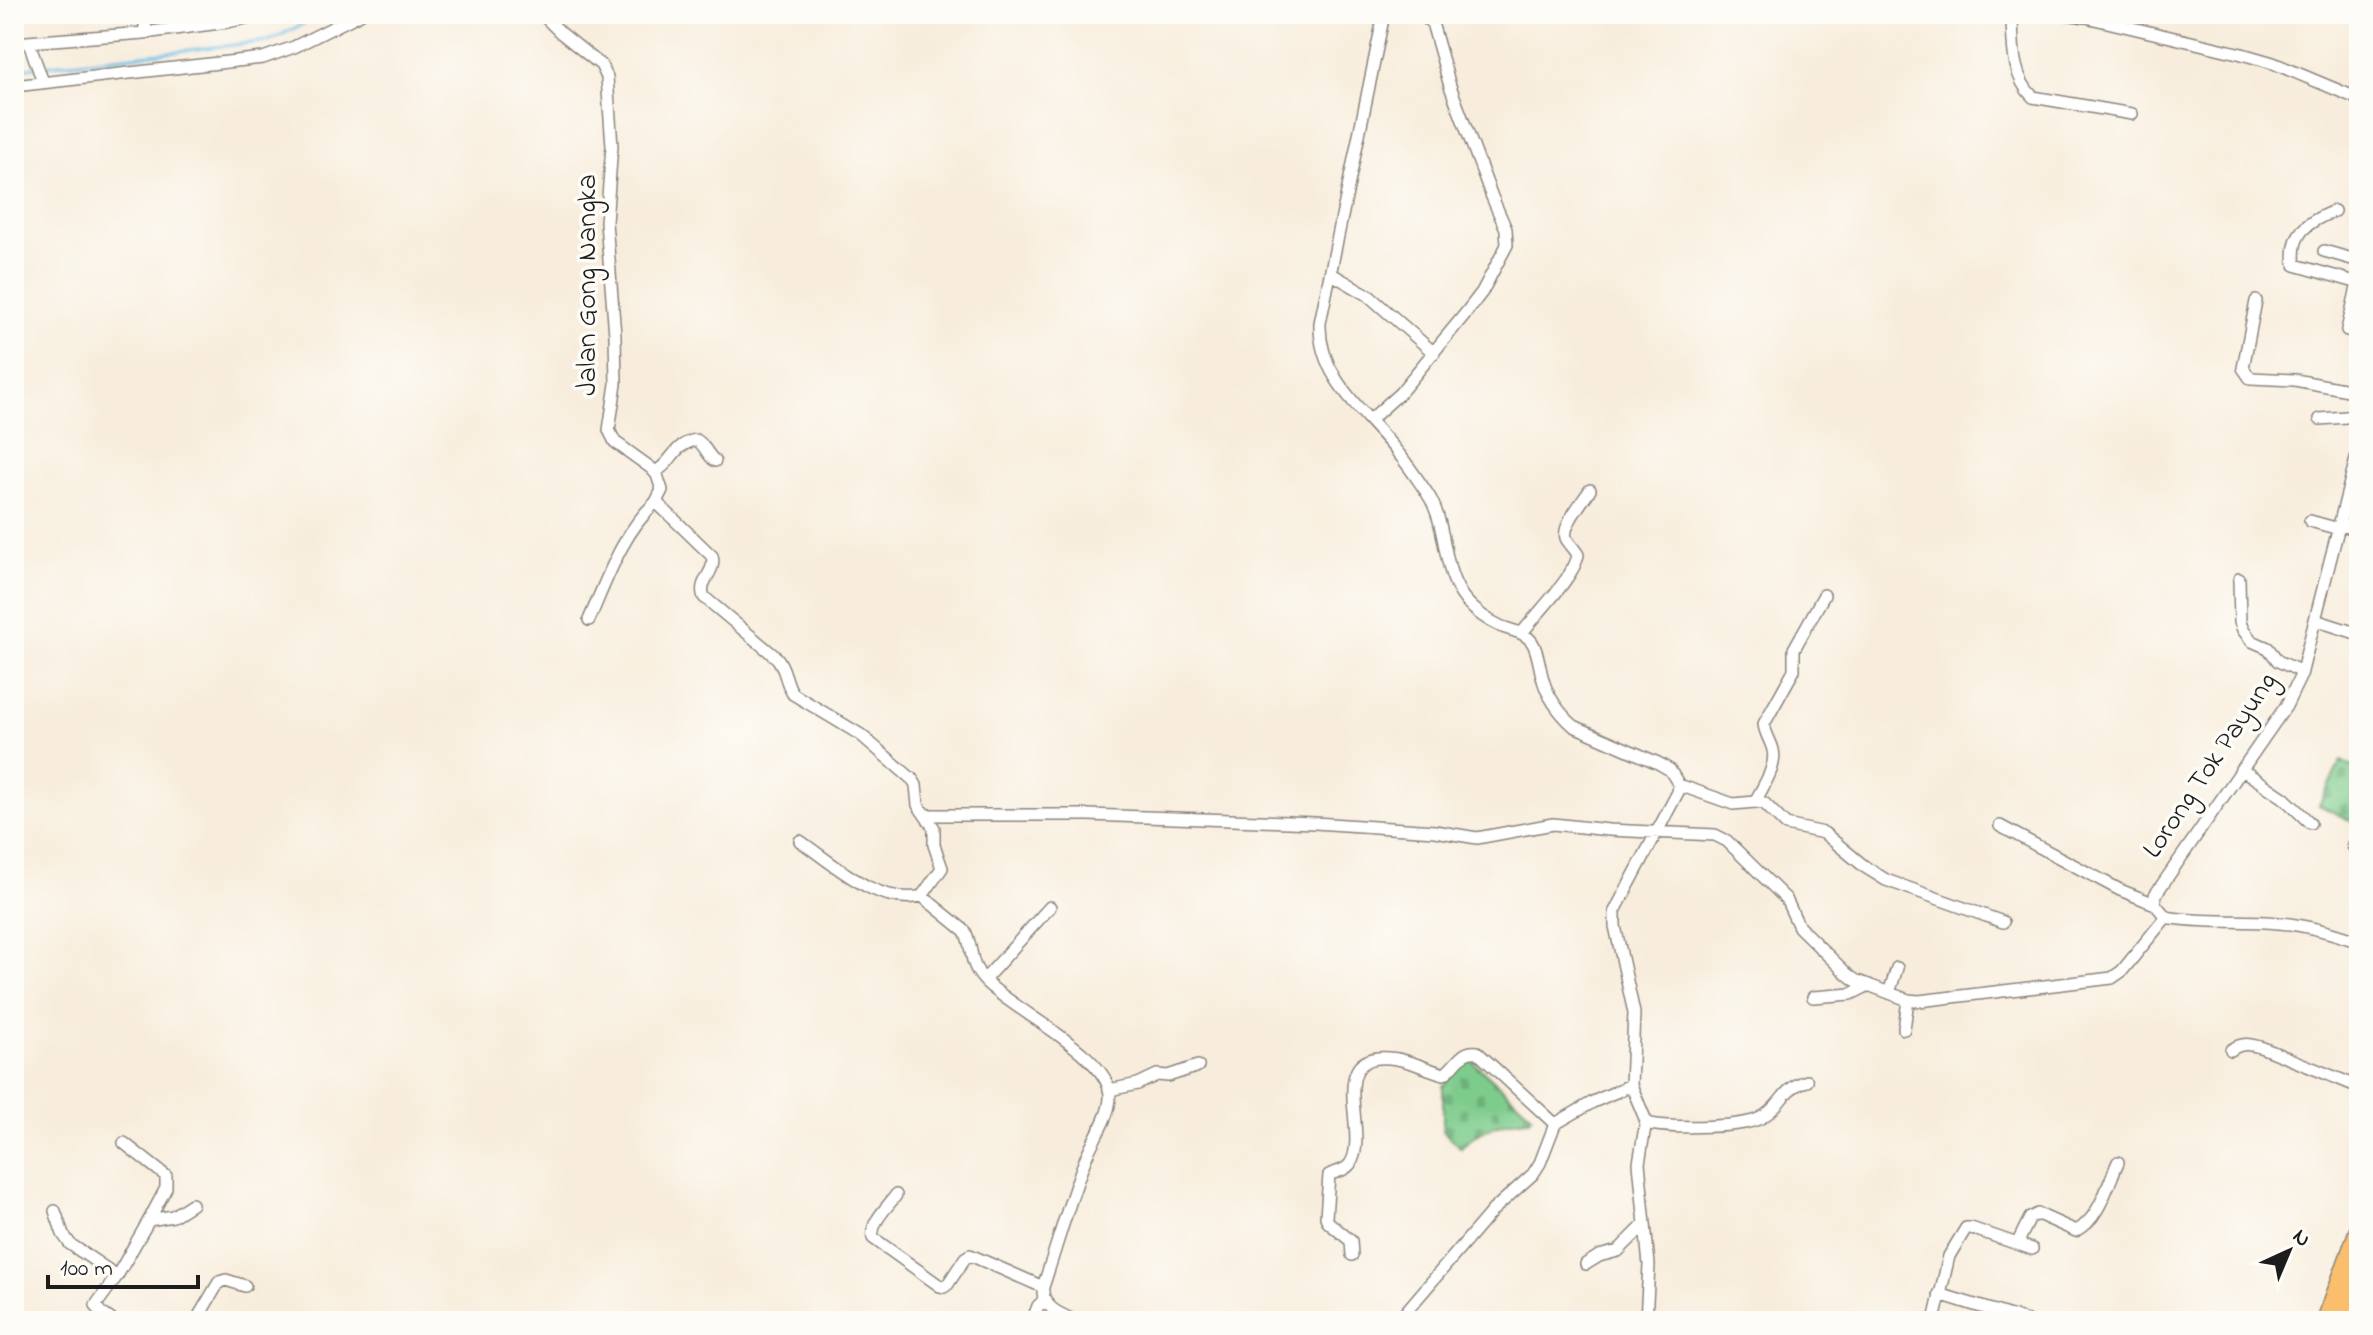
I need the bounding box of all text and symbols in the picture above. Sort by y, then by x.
street label: Jalan Gong Nangka [568,174,609,396]
street label: Lorong Tok Payung [2133,665,2289,867]
north arrow [2249,1211,2329,1291]
text: N [2284,1222,2317,1255]
scale bar [48,1239,198,1289]
text: 100 m [60,1252,113,1287]

